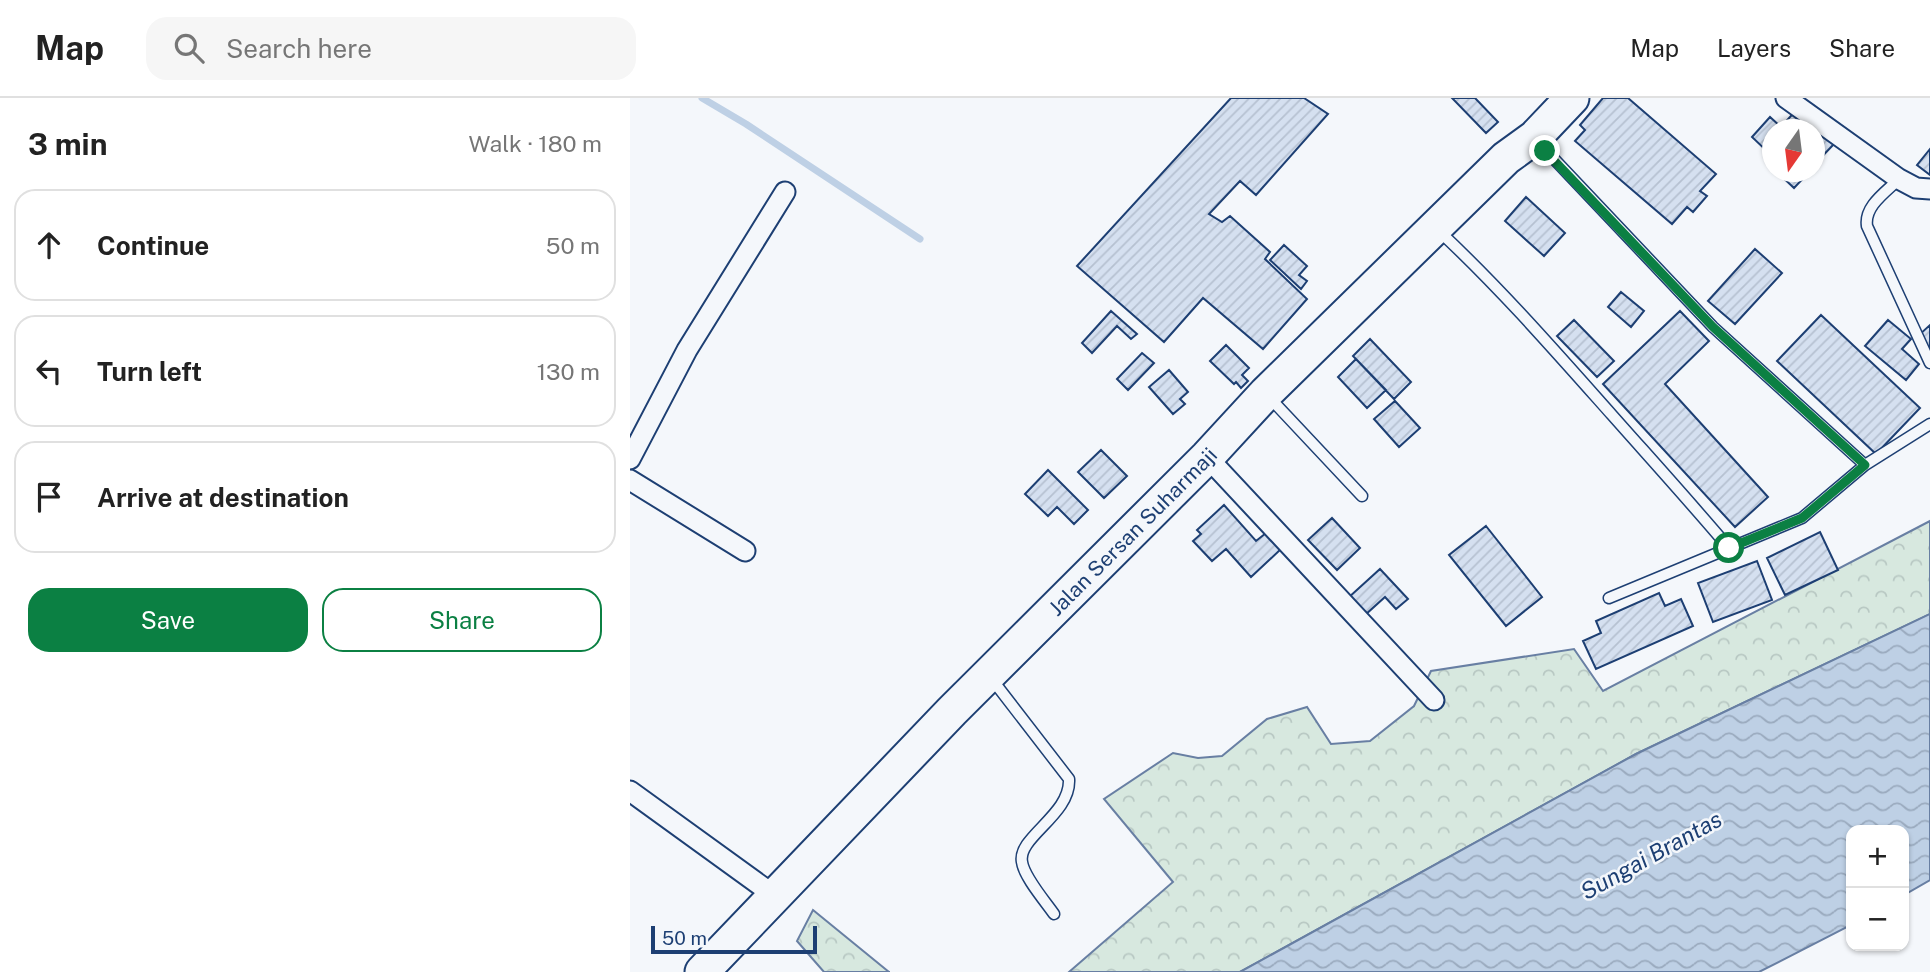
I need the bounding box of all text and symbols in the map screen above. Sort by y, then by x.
search box [146,17,636,80]
text: Map [35,29,104,67]
icon: search [170,29,208,67]
text: Search here [226,33,372,64]
text: Map [1630,34,1679,62]
text: Layers [1717,34,1791,62]
text: Share [1829,34,1895,62]
north arrow [1762,119,1825,182]
text: 3 min [28,126,107,162]
text: Walk · 180 m [469,130,602,157]
route end [1529,135,1560,166]
icon: ahead [30,226,68,264]
text: Continue [97,230,209,261]
text: 50 m [546,232,600,259]
icon: left [30,352,68,390]
text: Turn left [97,356,202,387]
text: 130 m [537,358,600,385]
street label: Jalan Sersan Suharmaji [1043,442,1222,620]
icon: arrive [30,478,68,516]
text: Arrive at destination [97,482,349,513]
route start [1713,532,1744,563]
button: Save [28,588,308,652]
button: Share [322,588,602,652]
water label: Sungai Brantas [1576,805,1726,905]
map controls [1846,825,1909,951]
button: + [1846,825,1909,888]
button: − [1846,888,1909,951]
scale bar [651,923,817,955]
text: 50 m [662,927,707,949]

